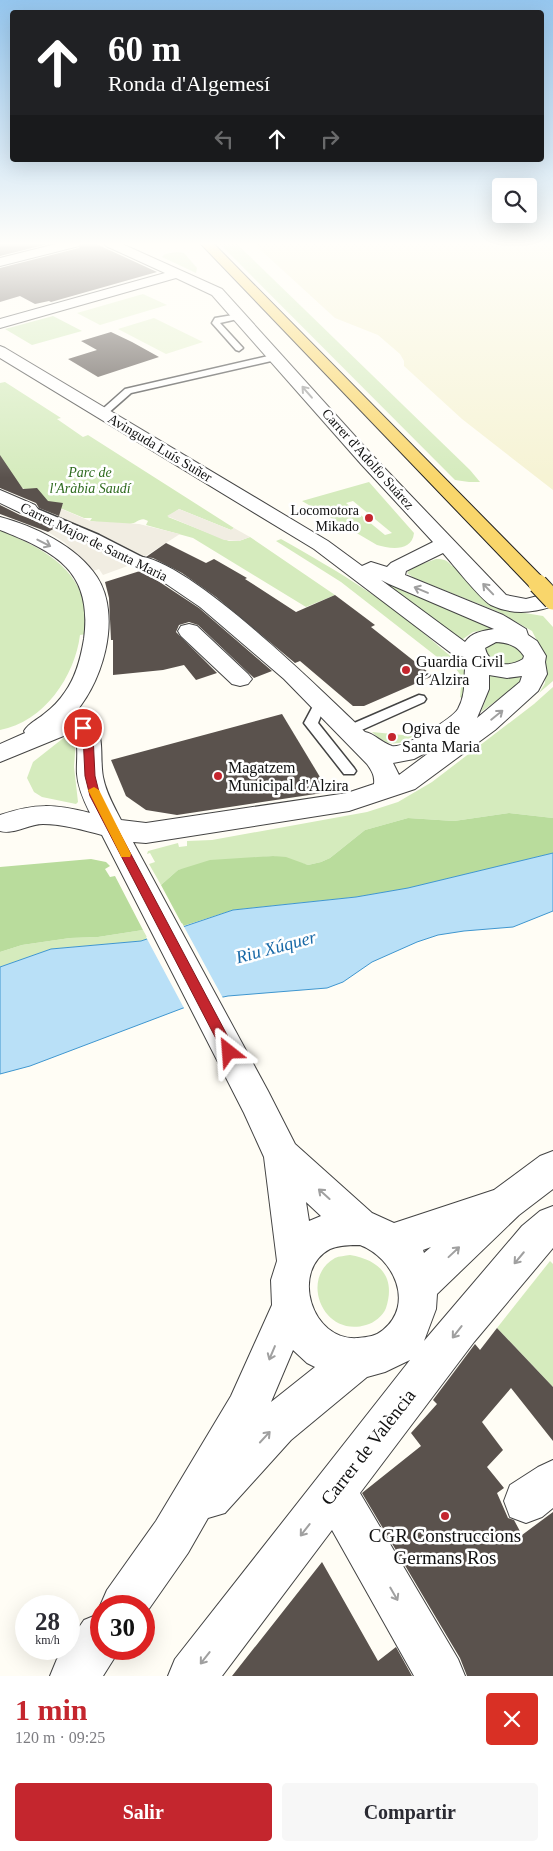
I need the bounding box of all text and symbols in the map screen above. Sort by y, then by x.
icon: ahead [25,30,90,95]
text: 60 m [108,30,181,69]
text: Ronda d'Algemesí [108,71,270,96]
icon: left [210,125,238,153]
icon: ahead [263,125,291,153]
icon: right [316,125,344,153]
map controls [492,178,537,223]
button: search [492,178,537,223]
one-way arrow [302,385,313,398]
street label: Carrer d'Adolfo Suárez [319,406,417,512]
street label: Avinguda Luís Suñer [105,411,215,485]
park label: Parc de l'Aràbia Saudí [49,465,132,496]
street label: Carrer Major de Santa Maria [18,500,171,585]
place label: Locomotora Mikado [291,503,360,534]
marker: Locomotora Mikado [363,512,375,524]
one-way arrow [37,538,52,548]
one-way arrow [482,583,494,595]
one-way arrow [414,585,429,595]
place label: Guardia Civil d´Alzira [416,653,504,688]
marker: Guardia Civil d´Alzira [400,664,412,676]
pin [62,707,104,749]
one-way arrow [490,710,503,721]
icon: arrive [69,714,97,742]
place label: Ogiva de Santa Maria [402,720,480,755]
marker: Ogiva de Santa Maria [386,731,398,743]
place label: Magatzem Municipal d'Alzira [228,759,349,795]
marker: Magatzem Municipal d'Alzira [212,770,224,782]
water label: Riu Xúquer [233,926,319,968]
position arrow [202,1025,254,1077]
one-way arrow [317,1188,330,1200]
one-way arrow [447,1246,460,1258]
one-way arrow [513,1251,524,1264]
one-way arrow [451,1325,462,1338]
one-way arrow [266,1345,276,1360]
street label: Carrer de València [316,1385,420,1509]
one-way arrow [259,1431,271,1443]
marker: CGR Construccions Germans Ros [439,1510,451,1522]
one-way arrow [299,1523,310,1536]
place label: CGR Construccions Germans Ros [369,1525,521,1568]
one-way arrow [389,1586,399,1600]
speed limit sign: 30 [90,1595,155,1660]
text: 28 [35,1608,60,1635]
text: km/h [35,1633,60,1647]
one-way arrow [200,1651,211,1664]
text: 1 min [15,1693,88,1726]
button: close [486,1693,538,1745]
text: 120 m · 09:25 [15,1729,105,1746]
button: Salir [15,1783,272,1841]
button: Compartir [282,1783,538,1841]

